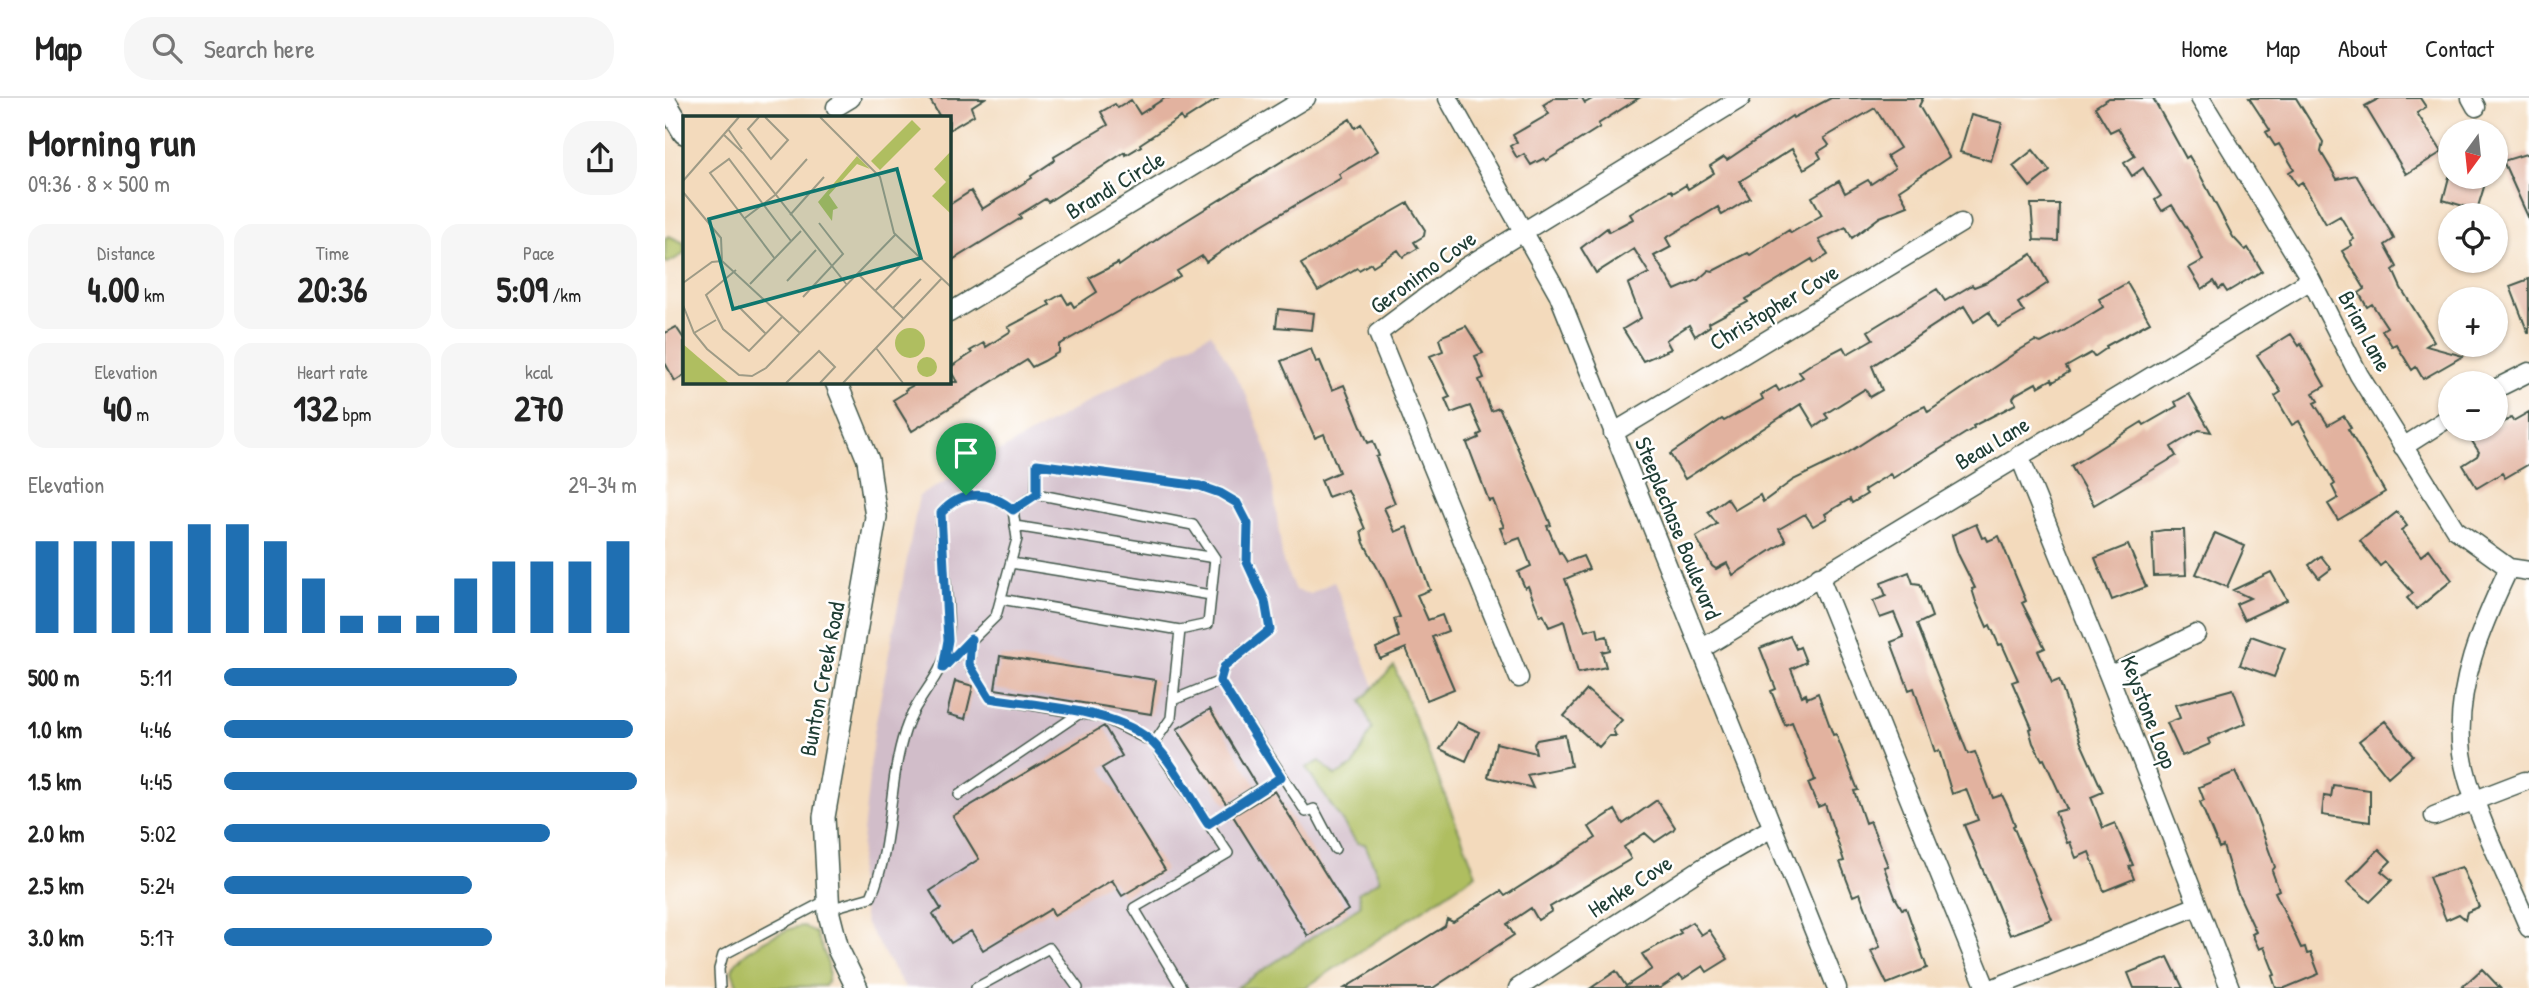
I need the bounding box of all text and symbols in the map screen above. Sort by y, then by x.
search box [124,17,614,80]
text: Map [35,26,82,70]
icon: search [148,29,186,67]
text: Search here [204,31,315,66]
text: Home [2181,32,2228,64]
text: Map [2266,32,2300,64]
text: About [2338,32,2387,64]
text: Contact [2425,32,2494,64]
text: Morning run [28,116,196,168]
inset map [683,116,950,383]
north arrow [2438,119,2508,189]
map controls [2438,119,2508,441]
button: share [563,121,637,195]
street label: Brandi Circle [1060,143,1170,226]
text: 09:36 · 8 × 500 m [28,168,170,199]
button: locate [2438,203,2508,273]
street label: Geronimo Cove [1363,223,1482,321]
text: Distance [97,240,155,266]
text: Time [316,240,349,266]
text: Pace [523,240,555,266]
street label: Christopher Cove [1703,256,1844,357]
text: 4.00 [88,266,140,313]
text: 20:36 [298,266,367,313]
text: 5:09 [496,266,548,313]
text: km [140,282,165,308]
text: /km [548,282,581,308]
street label: Brian Lane [2331,285,2400,377]
button: + [2438,287,2508,357]
text: Elevation [95,359,158,385]
text: Heart rate [297,359,368,385]
text: kcal [525,359,553,385]
button: − [2438,371,2508,441]
text: 40 [103,385,132,432]
text: 132 [293,385,338,432]
text: 270 [514,385,564,432]
text: m [132,401,149,427]
text: bpm [338,401,372,427]
street label: Beau Lane [1949,408,2035,477]
pin [936,423,996,495]
street label: Steeplechase Boulevard [1628,432,1729,624]
icon: arrive [947,434,985,472]
text: Elevation [28,469,104,500]
text: 29–34 m [568,469,637,500]
street label: Bunton Creek Road [791,599,852,759]
street label: Keystone Loop [2114,651,2185,773]
text: 500 m [28,662,79,693]
text: 5:11 [140,662,172,693]
text: 1.0 km [28,714,82,745]
text: 4:46 [140,714,172,745]
text: 1.5 km [28,766,81,797]
text: 4:45 [140,766,172,797]
text: 2.0 km [28,818,84,849]
text: 5:02 [140,818,176,849]
street label: Henke Cove [1582,847,1678,924]
text: 2.5 km [28,870,84,901]
text: 5:24 [140,870,174,901]
text: 3.0 km [28,922,84,953]
text: 5:17 [140,922,175,953]

